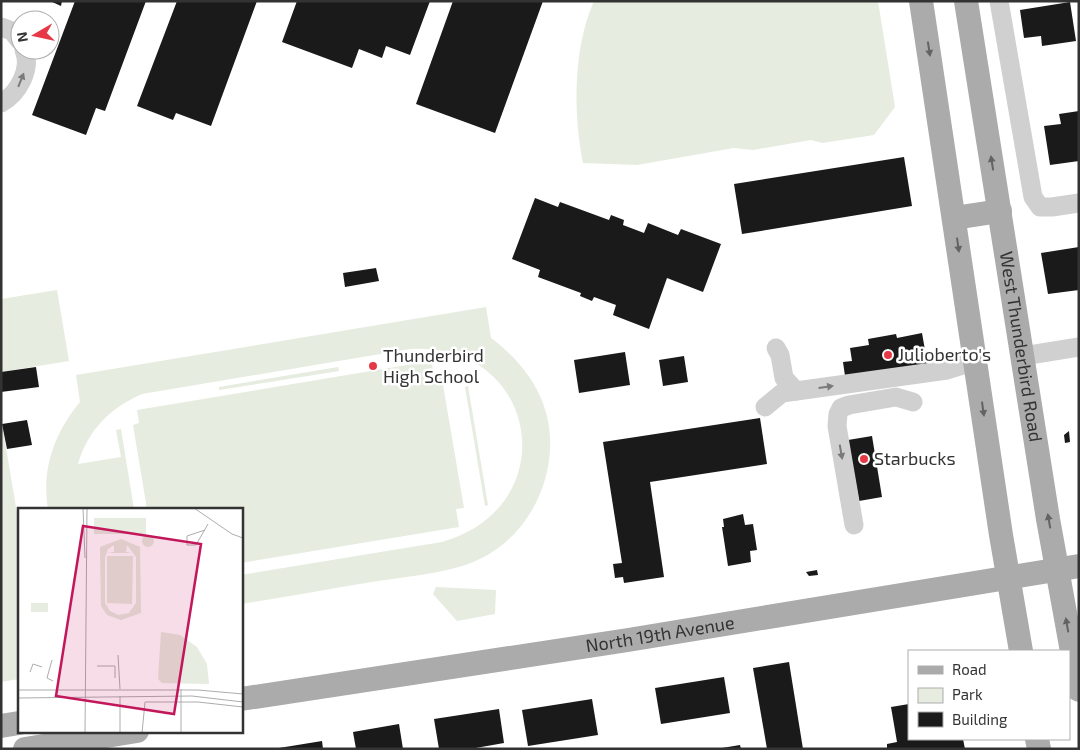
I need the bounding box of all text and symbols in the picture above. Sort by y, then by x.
north arrow [10,10,60,60]
text: N [12,31,31,43]
one-way arrow [925,42,933,58]
one-way arrow [17,72,25,87]
one-way arrow [988,155,996,171]
one-way arrow [954,237,962,253]
street label: West Thunderbird Road [996,250,1048,443]
place label: Julioberto's [898,343,991,365]
place label: Thunderbird High School [383,344,484,387]
marker: Julioberto's [882,349,894,361]
marker: Thunderbird High School [367,360,379,372]
one-way arrow [818,383,834,391]
one-way arrow [979,402,987,418]
one-way arrow [838,444,846,460]
place label: Starbucks [874,447,956,469]
marker: Starbucks [858,453,870,465]
inset map [18,508,242,732]
one-way arrow [1044,513,1052,529]
street label: North 19th Avenue [584,611,736,656]
one-way arrow [1062,617,1070,633]
legend [908,650,1070,740]
text: Road [952,660,987,678]
text: Park [952,685,983,703]
text: Building [952,710,1008,728]

